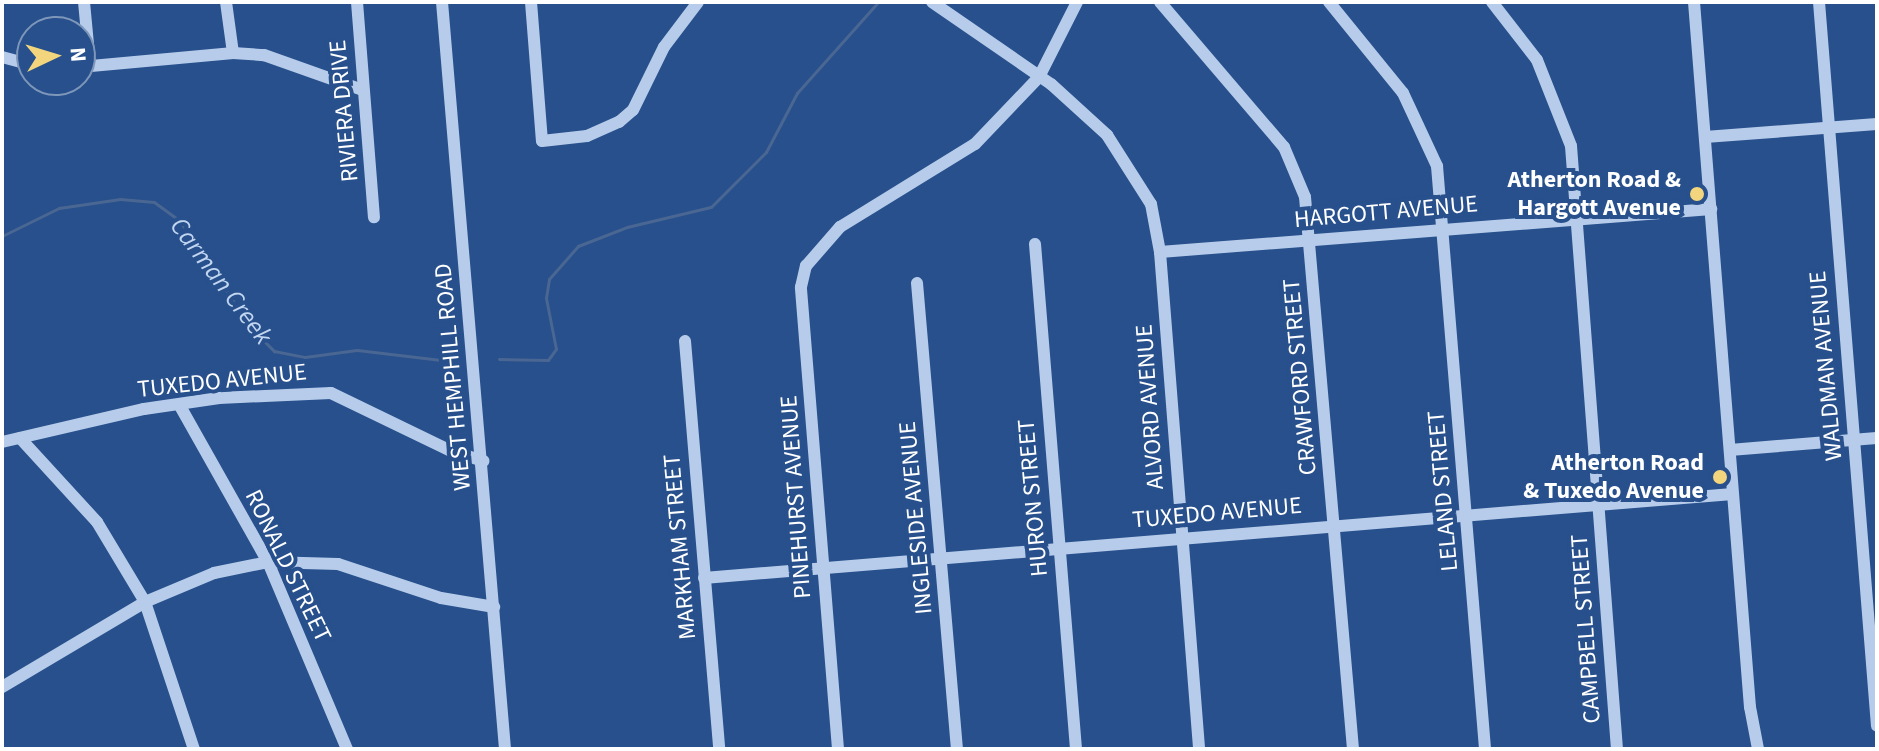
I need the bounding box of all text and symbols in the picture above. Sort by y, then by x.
north arrow [16,16,96,96]
street label: RIVIERA DRIVE [323,39,365,183]
text: N [61,46,94,63]
place label: Atherton Road & Hargott Avenue [1507,166,1681,222]
marker: Atherton Road & Hargott Avenue [1688,185,1706,203]
street label: HARGOTT AVENUE [1293,190,1479,234]
water label: Carman Creek [163,211,279,351]
street label: WEST HEMPHILL ROAD [429,262,477,492]
street label: WALDMAN AVENUE [1803,270,1849,462]
street label: CRAWFORD STREET [1277,278,1323,476]
street label: ALVORD AVENUE [1130,323,1170,491]
street label: TUXEDO AVENUE [136,358,308,404]
street label: PINEHURST AVENUE [775,394,817,600]
street label: LELAND STREET [1422,409,1464,573]
street label: HURON STREET [1012,418,1054,578]
street label: INGLESIDE AVENUE [893,420,939,616]
place label: Atherton Road & Tuxedo Avenue [1523,449,1704,505]
street label: MARKHAM STREET [658,453,702,641]
marker: Atherton Road & Tuxedo Avenue [1711,468,1729,486]
street label: RONALD STREET [239,485,337,647]
street label: TUXEDO AVENUE [1131,491,1303,535]
street label: CAMPBELL STREET [1565,533,1607,725]

